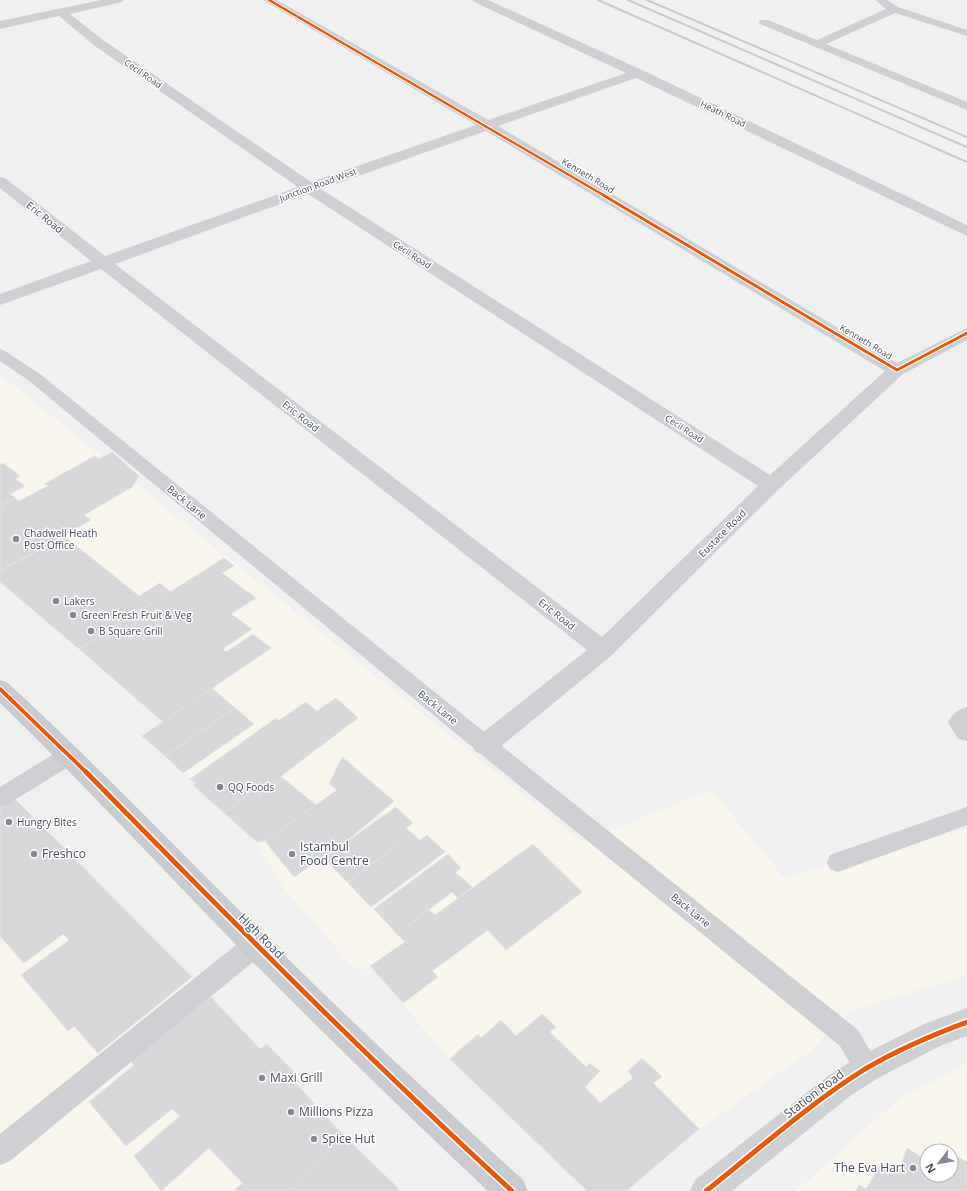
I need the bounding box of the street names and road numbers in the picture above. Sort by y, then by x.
street label: Cecil Road [122,56,165,91]
street label: Heath Road [698,97,748,130]
street label: Kenneth Road [560,155,617,196]
street label: Junction Road West [277,165,358,205]
street label: Eric Road [24,198,66,236]
street label: Cecil Road [391,237,434,272]
street label: Kenneth Road [838,321,895,362]
street label: Eric Road [280,397,322,435]
street label: Cecil Road [663,411,706,446]
street label: Back Lane [164,482,210,523]
street label: Eustace Road [695,506,749,560]
street label: Eric Road [536,595,578,633]
street label: Back Lane [415,687,461,728]
street label: Back Lane [668,890,714,931]
street label: High Road [235,909,288,962]
street label: Station Road [780,1065,847,1122]

